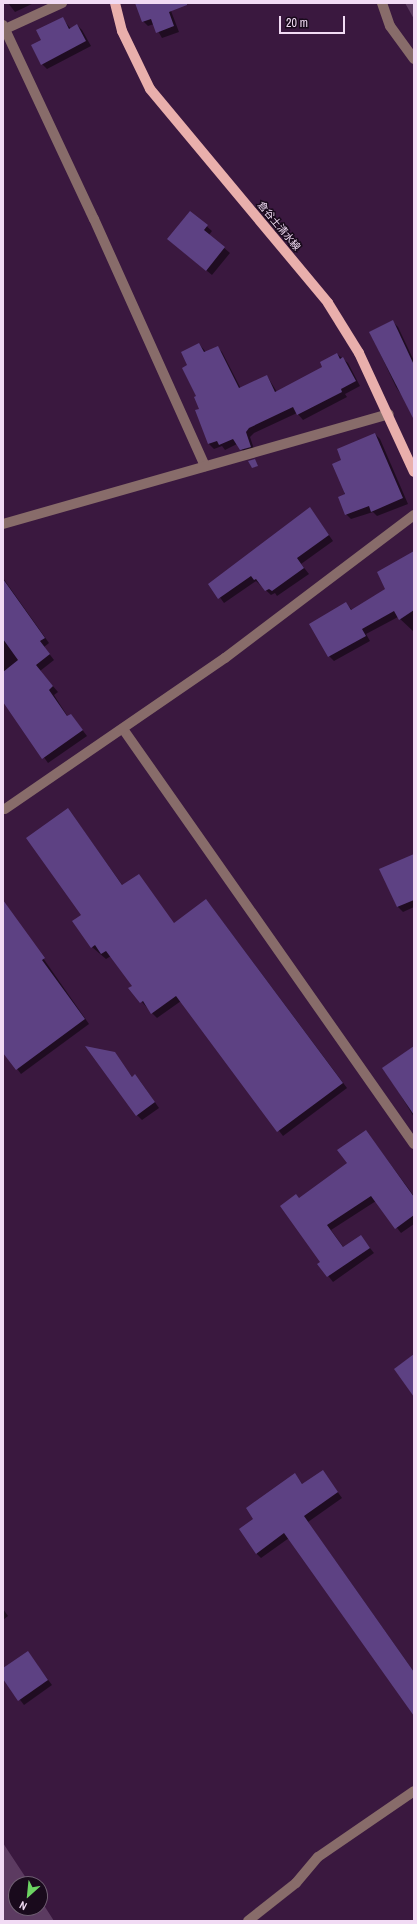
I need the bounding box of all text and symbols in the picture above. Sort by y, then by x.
scale bar [281,8,347,34]
text: 20 m [286,15,308,31]
street label: 倉谷土清水線 [255,199,303,253]
north arrow [8,1876,48,1916]
text: N [17,1898,29,1914]

